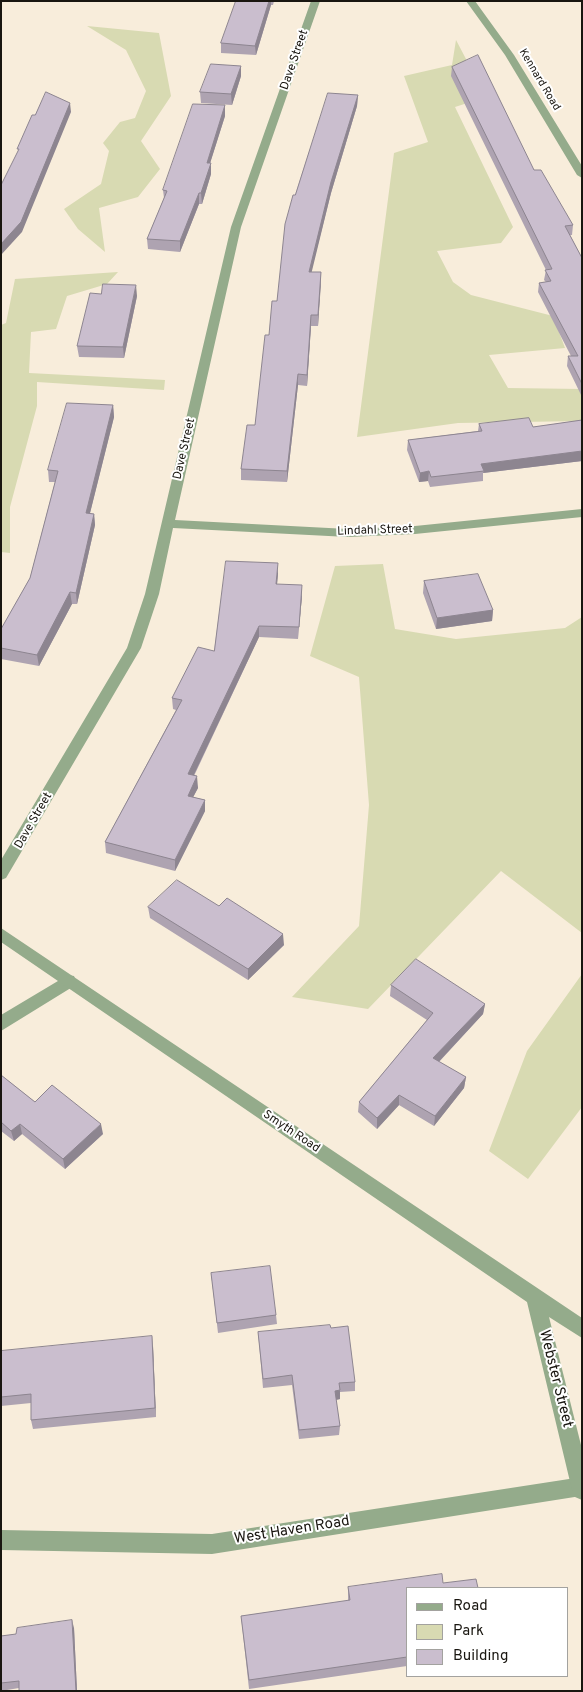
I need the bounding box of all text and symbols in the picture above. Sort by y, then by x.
street label: Dave Street [278,28,312,92]
street label: Kennard Road [515,47,563,113]
street label: Dave Street [171,417,199,481]
street label: Lindahl Street [337,522,413,540]
street label: Dave Street [12,790,56,852]
street label: Smyth Road [260,1108,322,1156]
street label: Webster Street [534,1328,576,1430]
street label: West Haven Road [233,1513,351,1549]
legend [406,1587,568,1677]
text: Road [453,1597,488,1616]
text: Park [453,1622,484,1641]
text: Building [453,1647,508,1666]

